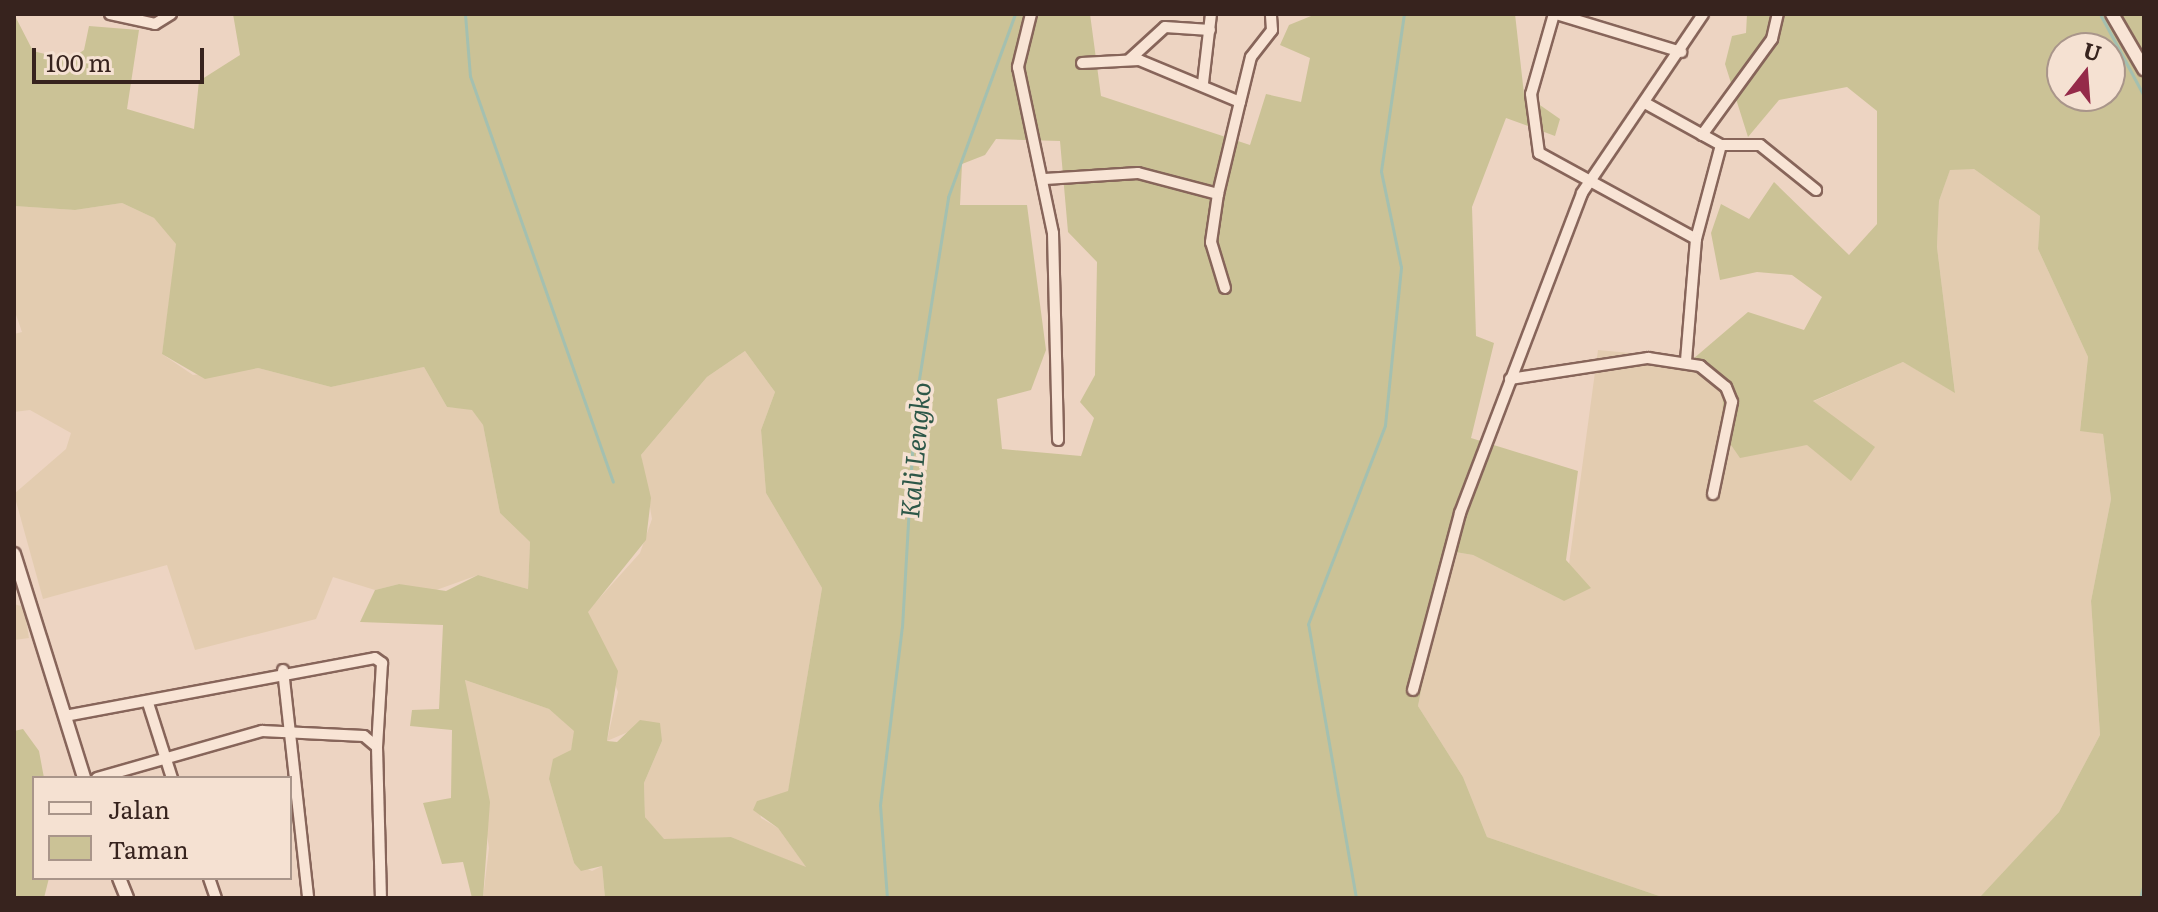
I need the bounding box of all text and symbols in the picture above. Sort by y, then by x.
scale bar [36,32,208,82]
north arrow [2046,32,2126,112]
text: U [2079,32,2106,69]
text: 100 m [46,44,112,79]
water label: Kali Lengko [893,381,935,519]
legend [32,776,292,880]
text: Jalan [108,791,170,826]
text: Taman [108,831,189,866]

